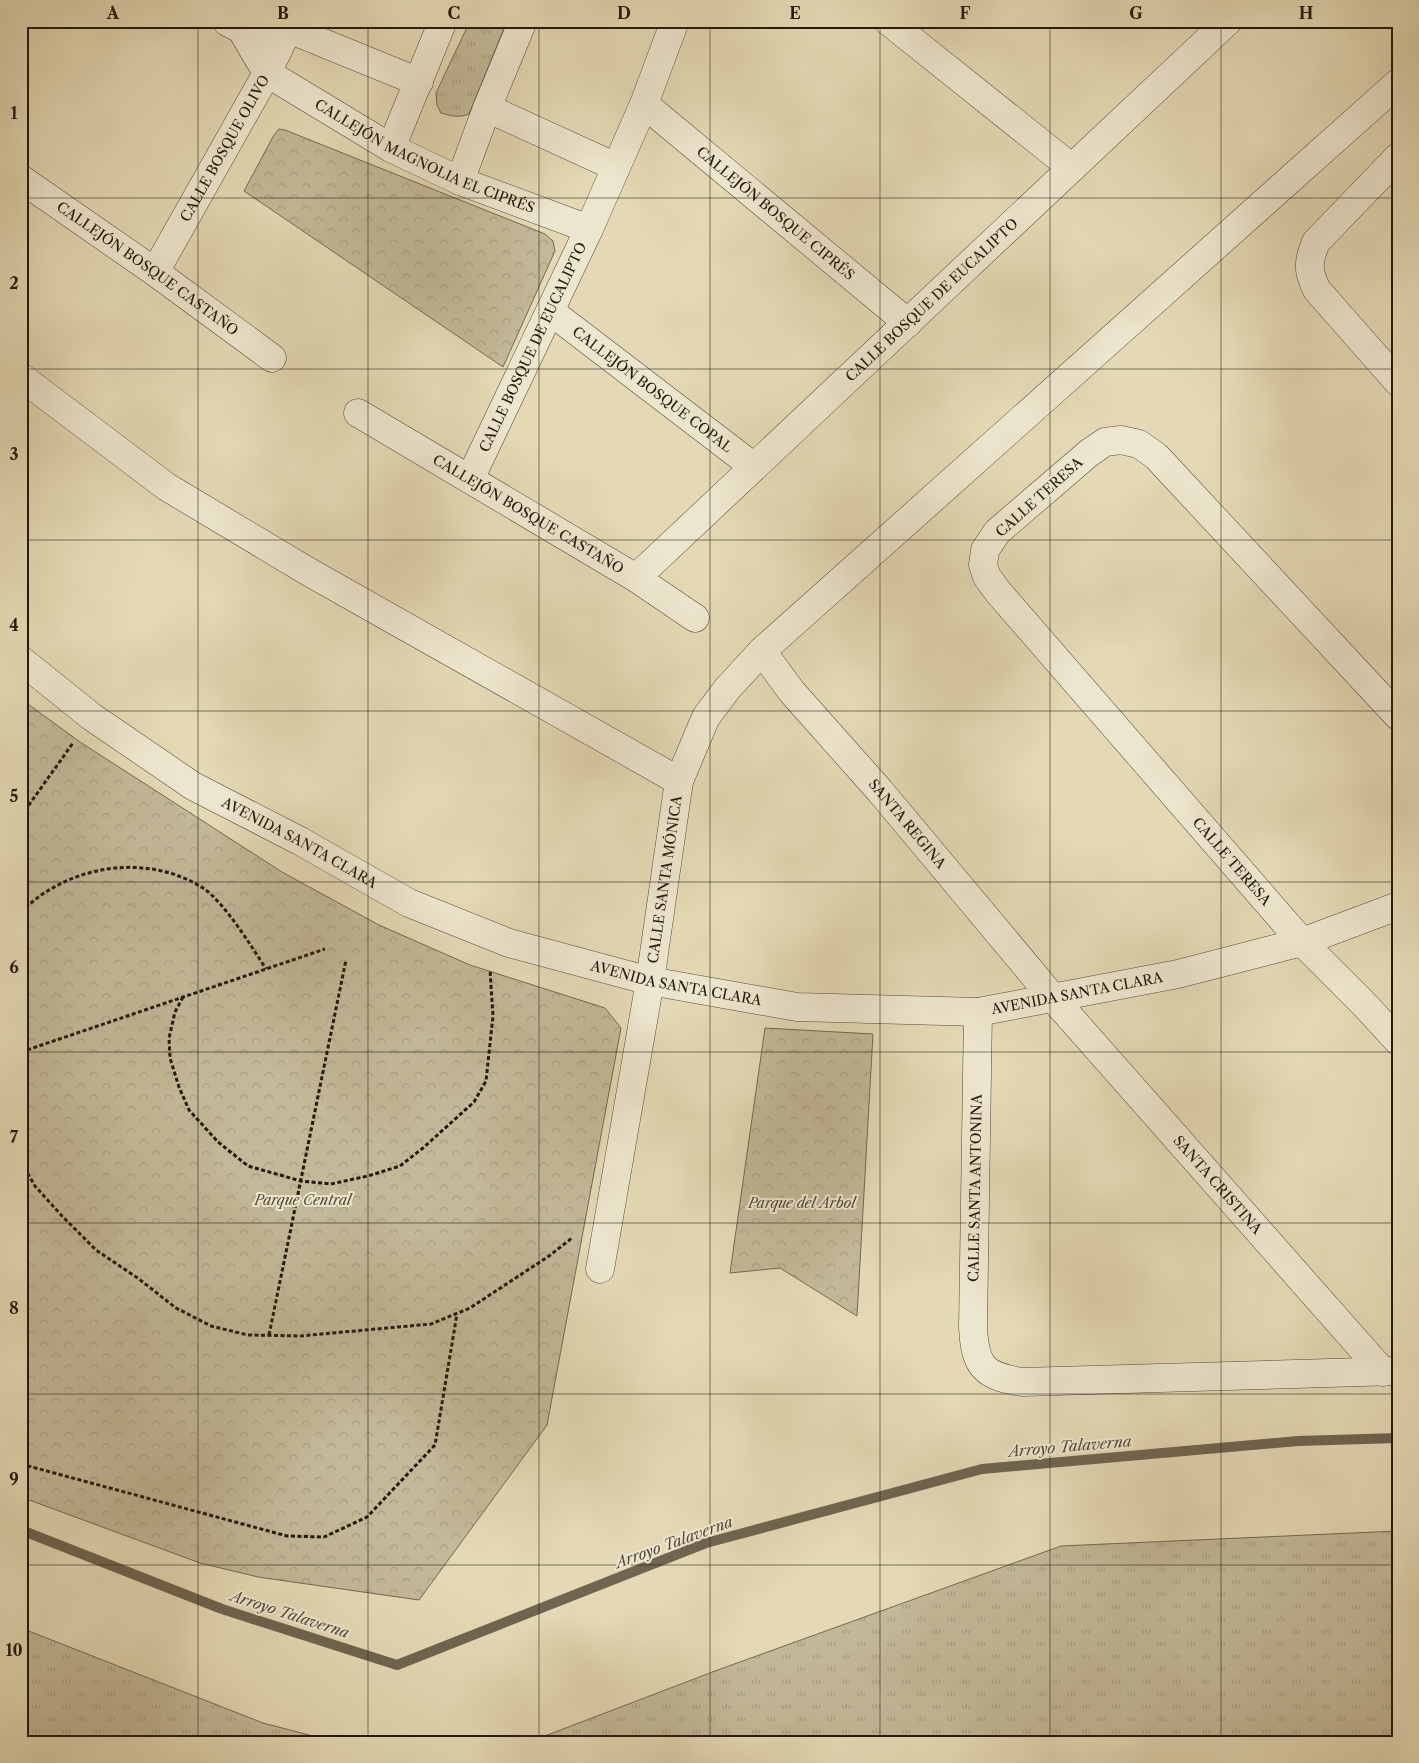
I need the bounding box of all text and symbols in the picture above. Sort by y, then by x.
text: A [106,3,120,23]
text: B [277,3,289,23]
text: C [448,3,460,23]
text: D [617,3,631,23]
text: E [789,3,801,23]
text: F [960,3,971,23]
text: G [1129,3,1143,23]
text: H [1299,3,1313,23]
street label: CALLE BOSQUE OLIVO [176,72,273,225]
street label: CALLEJÓN MAGNOLIA EL CIPRÉS [311,95,537,217]
text: 1 [10,103,18,123]
street label: CALLEJÓN BOSQUE CIPRÉS [693,142,858,284]
street label: CALLEJÓN BOSQUE CASTAÑO [53,198,242,339]
street label: CALLE BOSQUE DE EUCALIPTO [842,214,1022,385]
street label: CALLE BOSQUE DE EUCALIPTO [475,239,590,455]
text: 2 [9,273,19,293]
street label: CALLEJÓN BOSQUE COPAL [569,322,736,456]
text: 3 [9,444,19,464]
street label: CALLEJÓN BOSQUE CASTAÑO [429,450,627,578]
street label: CALLE TERESA [992,453,1087,541]
text: 4 [9,615,19,635]
street label: SANTA REGINA [865,775,950,873]
text: 5 [10,786,19,806]
street label: AVENIDA SANTA CLARA [218,793,381,892]
street label: CALLE SANTA MÓNICA [644,794,686,964]
street label: CALLE TERESA [1189,813,1276,910]
street label: AVENIDA SANTA CLARA [588,956,764,1010]
text: 6 [9,957,19,977]
street label: AVENIDA SANTA CLARA [989,968,1165,1018]
street label: CALLE SANTA ANTONINA [964,1093,986,1282]
text: 7 [10,1127,19,1147]
street label: SANTA CRISTINA [1169,1132,1266,1238]
park label: Parque Central [254,1191,353,1209]
park label: Parque del Arbol [747,1194,857,1212]
text: 8 [9,1298,19,1318]
water label: Arroyo Talaverna [1006,1431,1132,1461]
text: 9 [9,1469,19,1489]
water label: Arroyo Talaverna [611,1512,735,1573]
water label: Arroyo Talaverna [226,1585,352,1642]
text: 10 [5,1640,23,1660]

